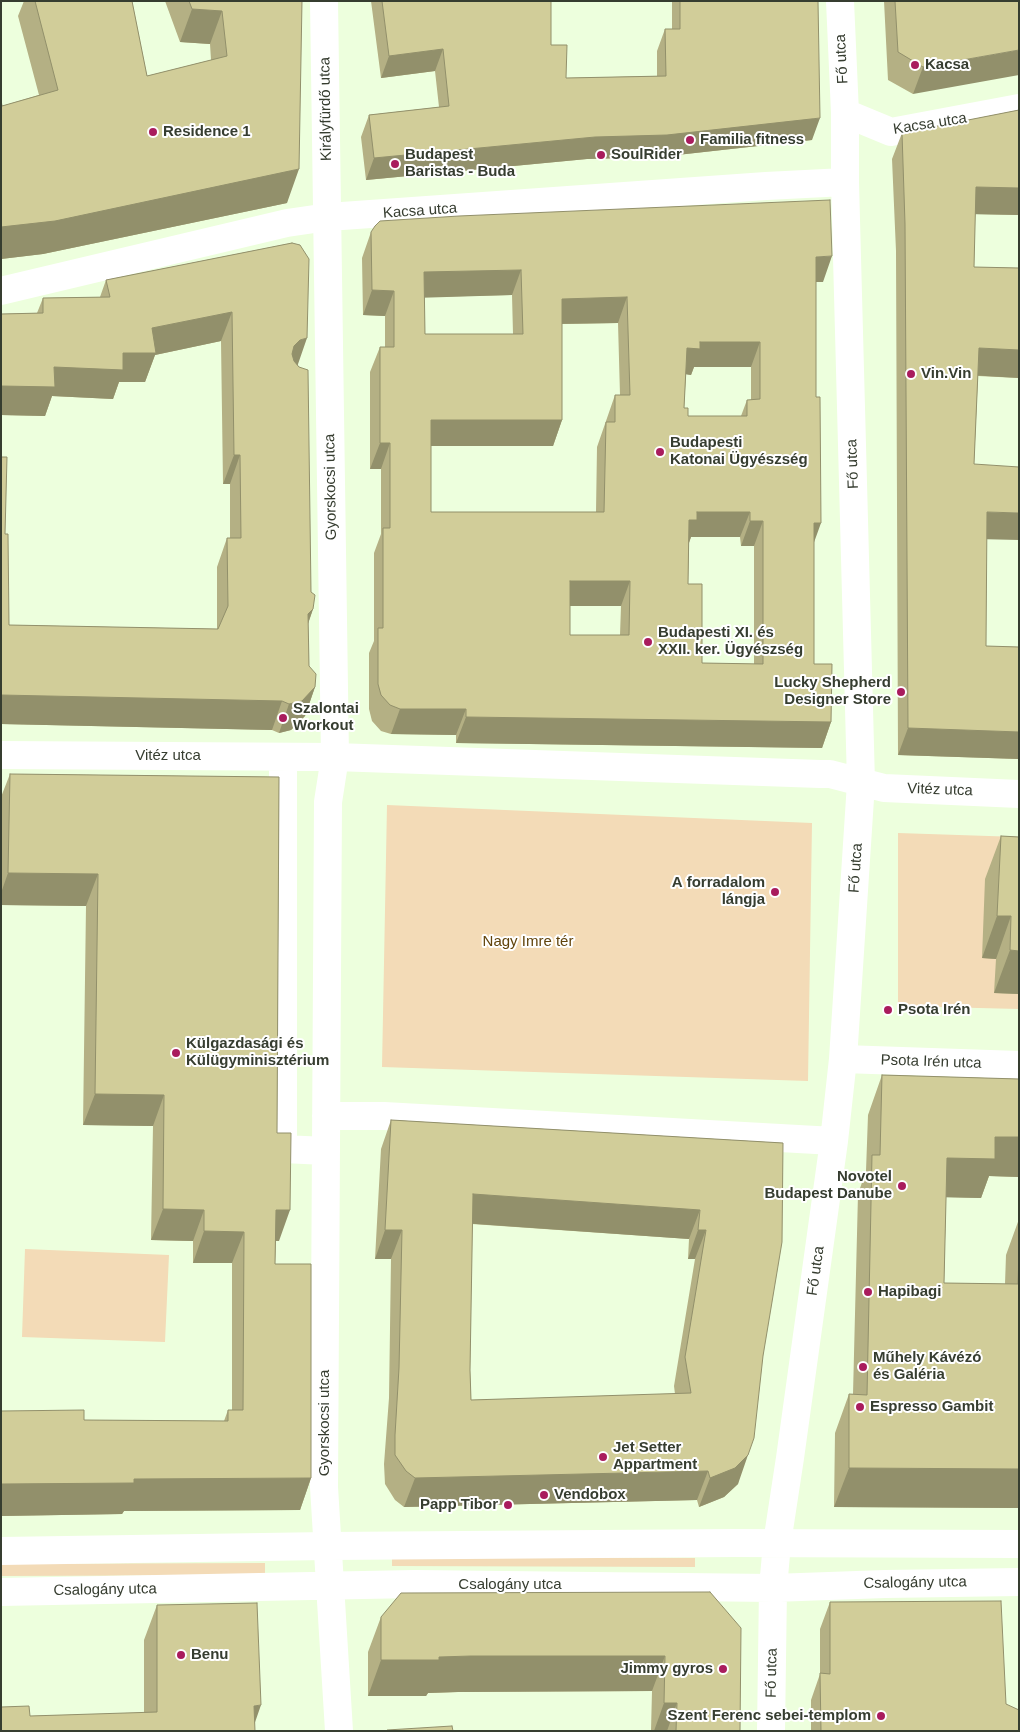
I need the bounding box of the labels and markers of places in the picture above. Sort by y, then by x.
place label: Kacsa [925,56,969,74]
marker: Kacsa [909,59,921,71]
place label: Residence 1 [163,123,251,141]
marker: Residence 1 [147,126,159,138]
place label: Familia fitness [700,131,804,149]
marker: Familia fitness [684,134,696,146]
place label: Budapest Baristas - Buda [405,146,515,181]
place label: SoulRider [611,146,682,164]
marker: SoulRider [595,149,607,161]
marker: Budapest Baristas - Buda [389,158,401,170]
place label: Vin.Vin [921,365,971,383]
marker: Vin.Vin [905,368,917,380]
place label: Budapesti Katonai Ügyészség [670,434,808,469]
marker: Budapesti Katonai Ügyészség [654,446,666,458]
place label: Budapesti XI. és XXII. ker. Ügyészség [658,624,803,659]
marker: Budapesti XI. és XXII. ker. Ügyészség [642,636,654,648]
place label: Lucky Shepherd Designer Store [774,674,891,709]
marker: Lucky Shepherd Designer Store [895,686,907,698]
place label: Szalontai Workout [293,700,359,735]
marker: Szalontai Workout [277,712,289,724]
place label: A forradalom lángja [672,874,765,909]
marker: A forradalom lángja [769,886,781,898]
place label: Psota Irén [898,1001,971,1019]
marker: Psota Irén [882,1004,894,1016]
place label: Külgazdasági és Külügyminisztérium [186,1035,329,1070]
marker: Külgazdasági és Külügyminisztérium [170,1047,182,1059]
place label: Novotel Budapest Danube [764,1168,892,1203]
marker: Novotel Budapest Danube [896,1180,908,1192]
place label: Hapibagi [878,1283,941,1301]
marker: Hapibagi [862,1286,874,1298]
place label: Műhely Kávézó és Galéria [873,1349,981,1384]
marker: Műhely Kávézó és Galéria [857,1361,869,1373]
place label: Espresso Gambit [870,1398,993,1416]
marker: Espresso Gambit [854,1401,866,1413]
place label: Jet Setter Appartment [613,1439,697,1474]
marker: Jet Setter Appartment [597,1451,609,1463]
place label: Vendobox [554,1486,626,1504]
marker: Vendobox [538,1489,550,1501]
place label: Papp Tibor [420,1496,498,1514]
marker: Papp Tibor [502,1499,514,1511]
place label: Benu [191,1646,228,1664]
marker: Benu [175,1649,187,1661]
place label: Jimmy gyros [620,1660,713,1678]
marker: Jimmy gyros [717,1663,729,1675]
place label: Szent Ferenc sebei-templom [668,1707,871,1725]
marker: Szent Ferenc sebei-templom [875,1710,887,1722]

